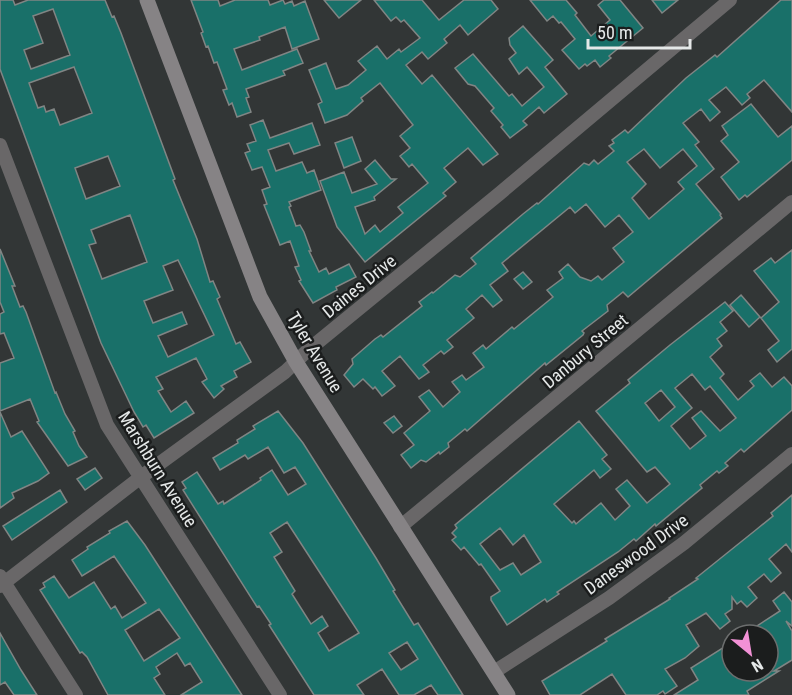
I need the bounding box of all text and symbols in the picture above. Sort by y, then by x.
scale bar [588,12,690,50]
text: 50 m [597,22,632,43]
street label: Daines Drive [318,250,400,322]
street label: Tyler Avenue [283,308,347,396]
street label: Danbury Street [538,309,632,393]
street label: Marshburn Avenue [114,407,202,531]
street label: Daneswood Drive [580,509,692,599]
north arrow [720,623,780,683]
text: N [748,655,766,676]

